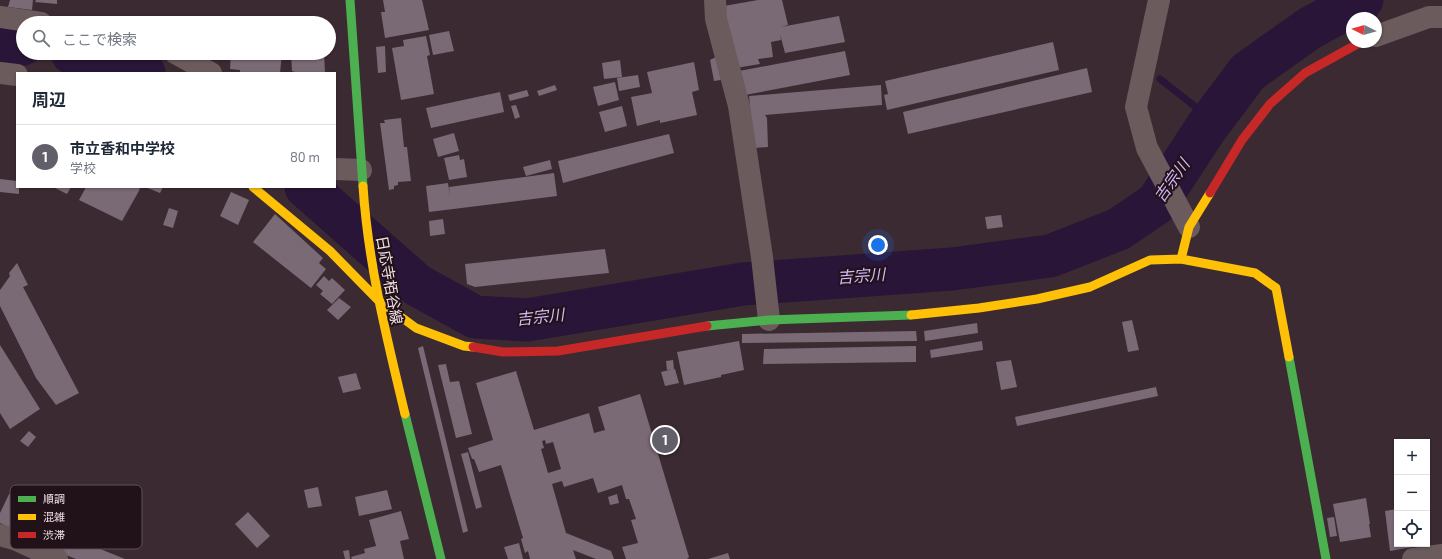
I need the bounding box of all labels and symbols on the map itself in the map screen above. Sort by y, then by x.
north arrow [1346,12,1382,48]
water label: 吉宗川 [1149,153,1194,205]
street label: 日応寺栢谷線 [373,234,407,326]
your location [868,235,888,255]
water label: 吉宗川 [836,264,888,286]
water label: 吉宗川 [515,304,567,328]
pin: 1 [652,425,678,455]
legend [10,485,142,549]
text: 順調 [43,492,65,505]
text: 混雑 [43,510,65,523]
text: 渋滞 [43,528,65,541]

